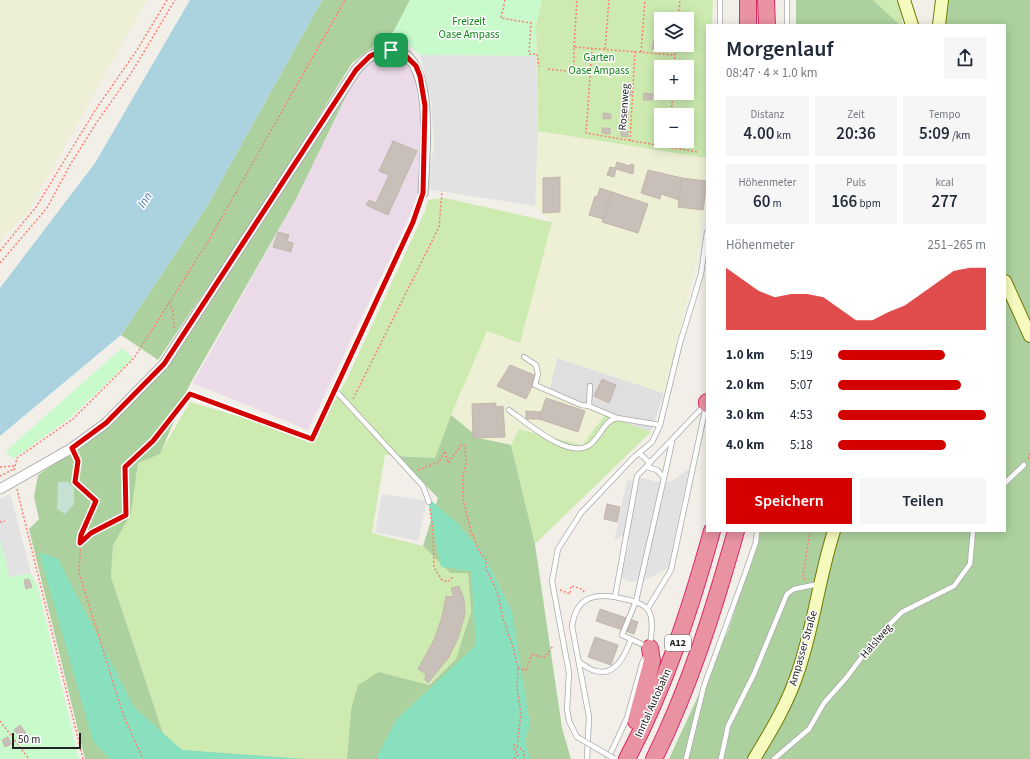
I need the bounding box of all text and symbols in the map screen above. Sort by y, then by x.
map controls [654,12,694,148]
button: layers [654,12,694,52]
park label: Freizeit Oase Ampass [439,14,500,42]
pin [374,33,408,67]
text: Morgenlauf [726,33,834,65]
button: share [944,37,986,79]
icon: arrive [380,39,402,61]
park label: Garten Oase Ampass [569,50,630,78]
button: + [654,60,694,100]
text: 08:47 · 4 × 1.0 km [726,64,818,82]
street label: Rosenweg [615,83,633,131]
text: Distanz [751,107,784,122]
text: Zeit [847,107,865,122]
text: Tempo [929,107,961,122]
button: − [654,108,694,148]
text: 4.00 [744,122,774,146]
text: 20:36 [836,122,876,146]
text: 5:09 [919,122,950,146]
text: km [774,128,791,143]
text: /km [950,128,970,143]
text: Höhenmeter [738,175,796,190]
text: Puls [846,175,866,190]
text: kcal [935,175,954,190]
water label: Inn [134,189,156,211]
text: 60 [753,190,770,214]
text: 166 [831,190,857,214]
text: 277 [932,190,958,214]
text: m [770,196,782,211]
text: bpm [857,196,881,211]
text: Höhenmeter [726,236,794,254]
text: 251–265 m [928,236,986,254]
text: 1.0 km [726,346,765,364]
text: 5:19 [790,346,813,364]
text: 2.0 km [726,376,765,394]
text: 5:07 [790,376,813,394]
text: 3.0 km [726,406,765,424]
text: 4:53 [790,406,813,424]
text: 4.0 km [726,436,765,454]
text: 5:18 [790,436,813,454]
button: Speichern [726,478,852,524]
button: Teilen [860,478,986,524]
street label: Ampasser Straße [785,608,821,687]
street label: Halslweg [857,620,896,662]
road number: A12 [665,635,691,651]
street label: Inntal Autobahn [631,666,675,740]
scale bar [12,731,81,750]
text: 50 m [18,732,40,747]

